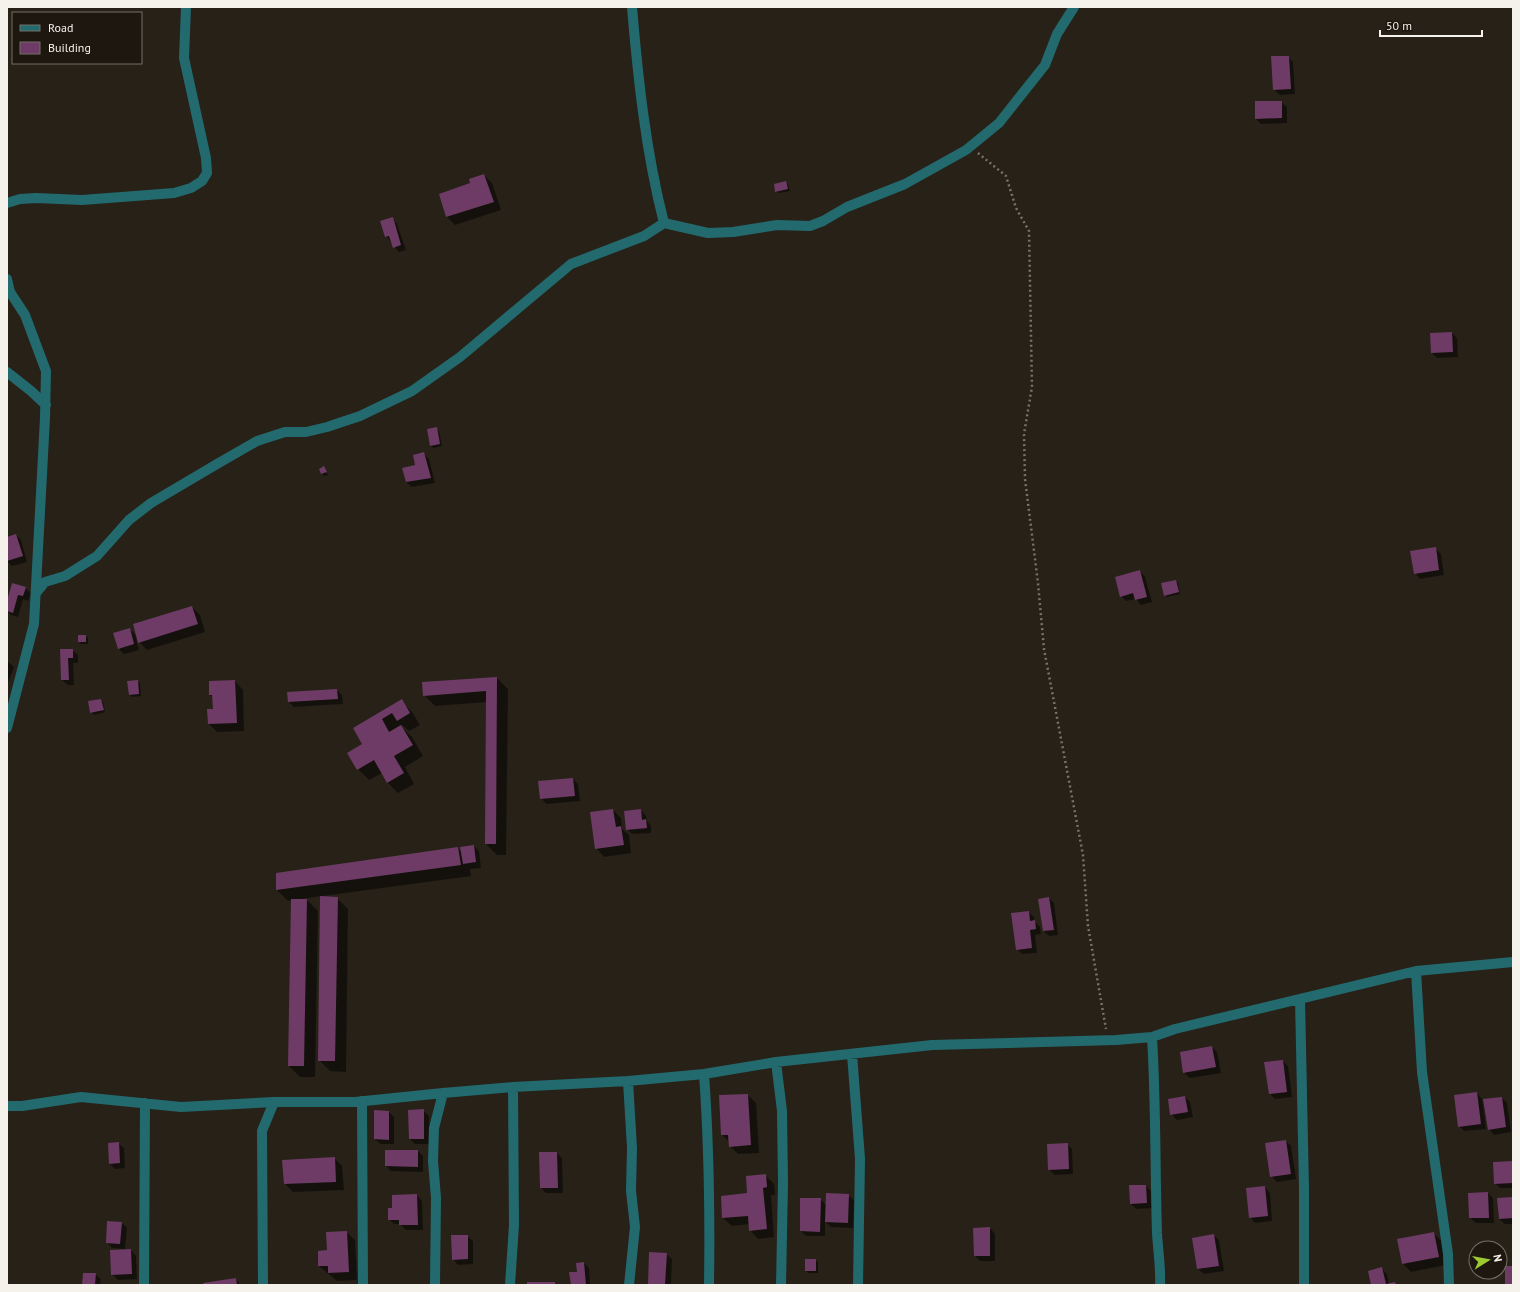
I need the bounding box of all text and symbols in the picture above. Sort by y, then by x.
legend [12,12,142,64]
scale bar [1380,12,1482,38]
text: 50 m [1386,18,1412,33]
text: Road [48,20,73,35]
text: Building [48,40,91,55]
north arrow [1468,1240,1508,1280]
text: N [1490,1253,1505,1263]

